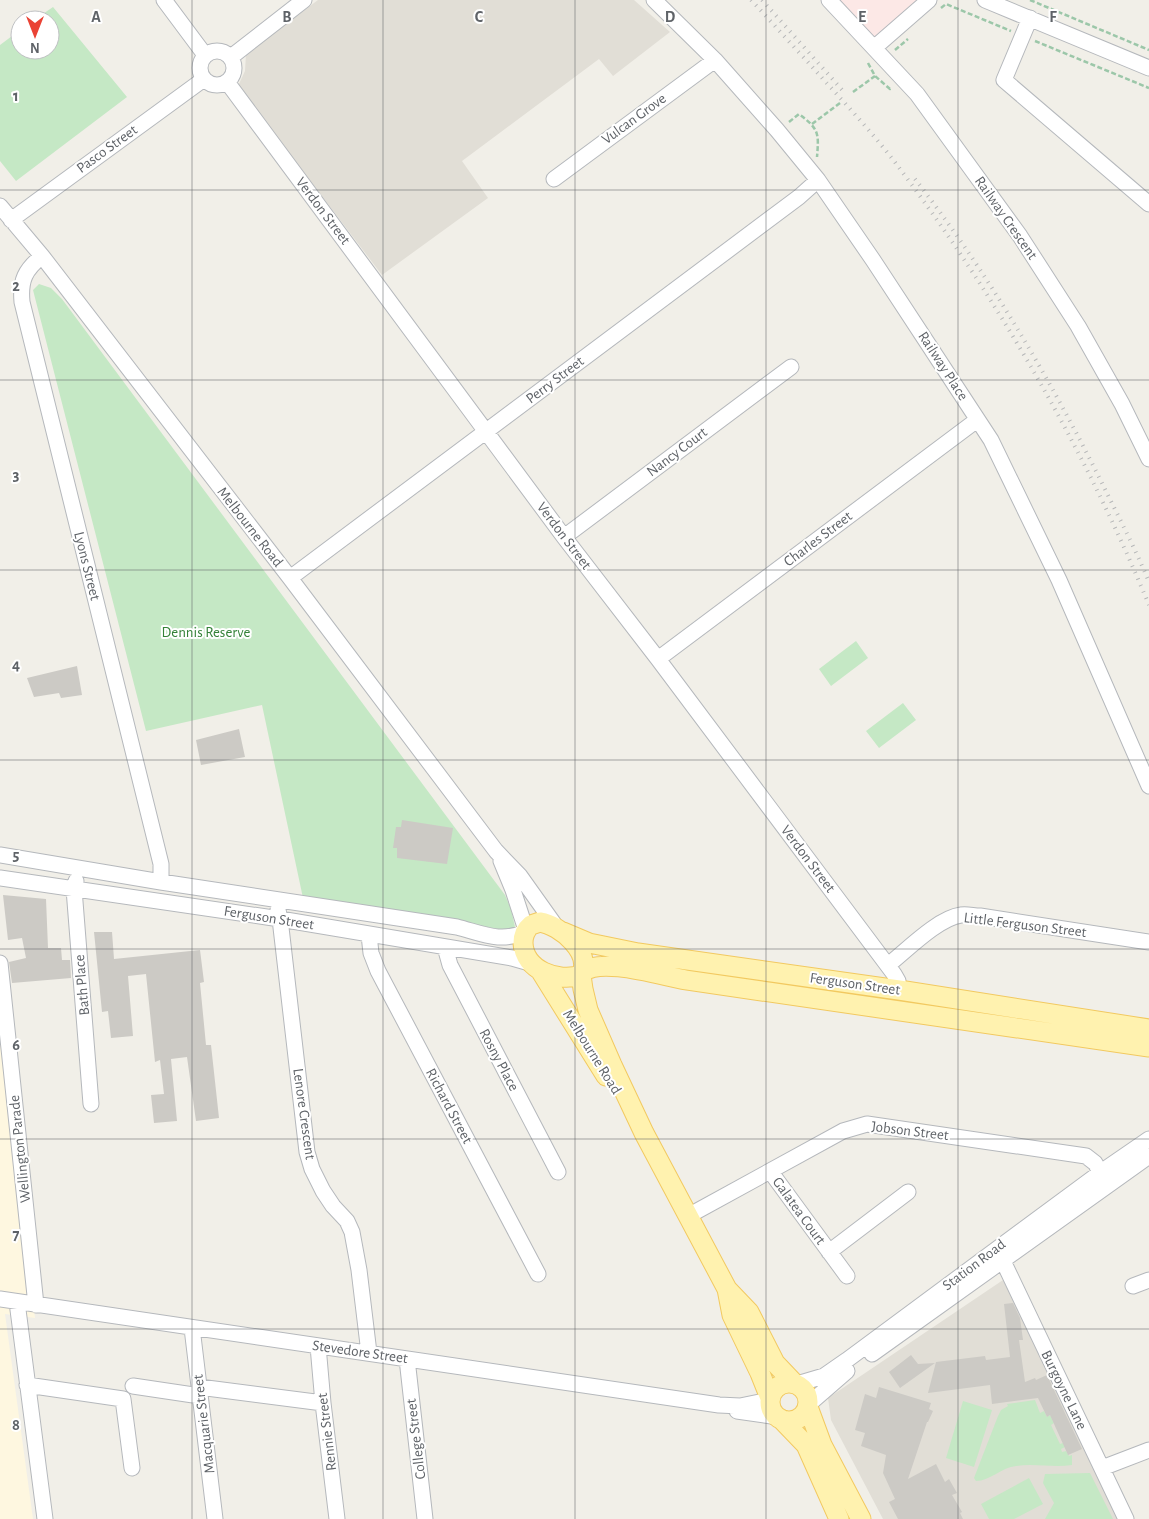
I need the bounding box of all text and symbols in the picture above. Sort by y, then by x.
text: A [91,9,101,25]
text: B [282,9,292,25]
text: C [475,9,484,25]
text: D [665,9,676,25]
text: E [858,9,866,25]
text: F [1049,9,1057,25]
north arrow [10,10,60,60]
text: N [30,40,40,54]
text: 1 [13,88,19,104]
street label: Vulcan Grove [599,91,669,147]
street label: Pasco Street [74,122,140,176]
street label: Railway Crescent [972,174,1040,263]
street label: Verdon Street [293,175,353,248]
text: 2 [12,278,20,294]
street label: Railway Place [915,329,971,403]
street label: Perry Street [523,353,587,406]
street label: Nancy Court [644,424,710,479]
text: 3 [13,467,20,483]
street label: Melbourne Road [214,484,286,570]
street label: Verdon Street [534,500,594,573]
street label: Charles Street [781,508,855,569]
street label: Lyons Street [71,530,103,602]
park label: Dennis Reserve [162,625,250,640]
text: 4 [12,657,20,673]
street label: Verdon Street [778,823,838,896]
text: 5 [13,847,20,863]
street label: Ferguson Street [223,903,315,933]
street label: Little Ferguson Street [963,910,1087,940]
street label: Bath Place [72,954,92,1016]
street label: Ferguson Street [809,970,901,998]
street label: Melbourne Road [560,1007,624,1097]
street label: Rosny Place [476,1026,522,1094]
text: 6 [12,1037,20,1053]
street label: Richard Street [423,1066,475,1146]
street label: Lenore Crescent [290,1067,318,1161]
street label: Wellington Parade [7,1094,33,1204]
street label: Jobson Street [871,1119,950,1143]
street label: Galatea Court [770,1175,828,1248]
text: 7 [13,1227,20,1243]
street label: Station Road [940,1236,1008,1293]
street label: Stevedore Street [311,1338,409,1366]
street label: Burgoyne Lane [1038,1348,1090,1432]
street label: Macquarie Street [190,1373,218,1474]
street label: Rennie Street [315,1392,339,1472]
street label: College Street [404,1398,428,1480]
text: 8 [12,1417,20,1433]

